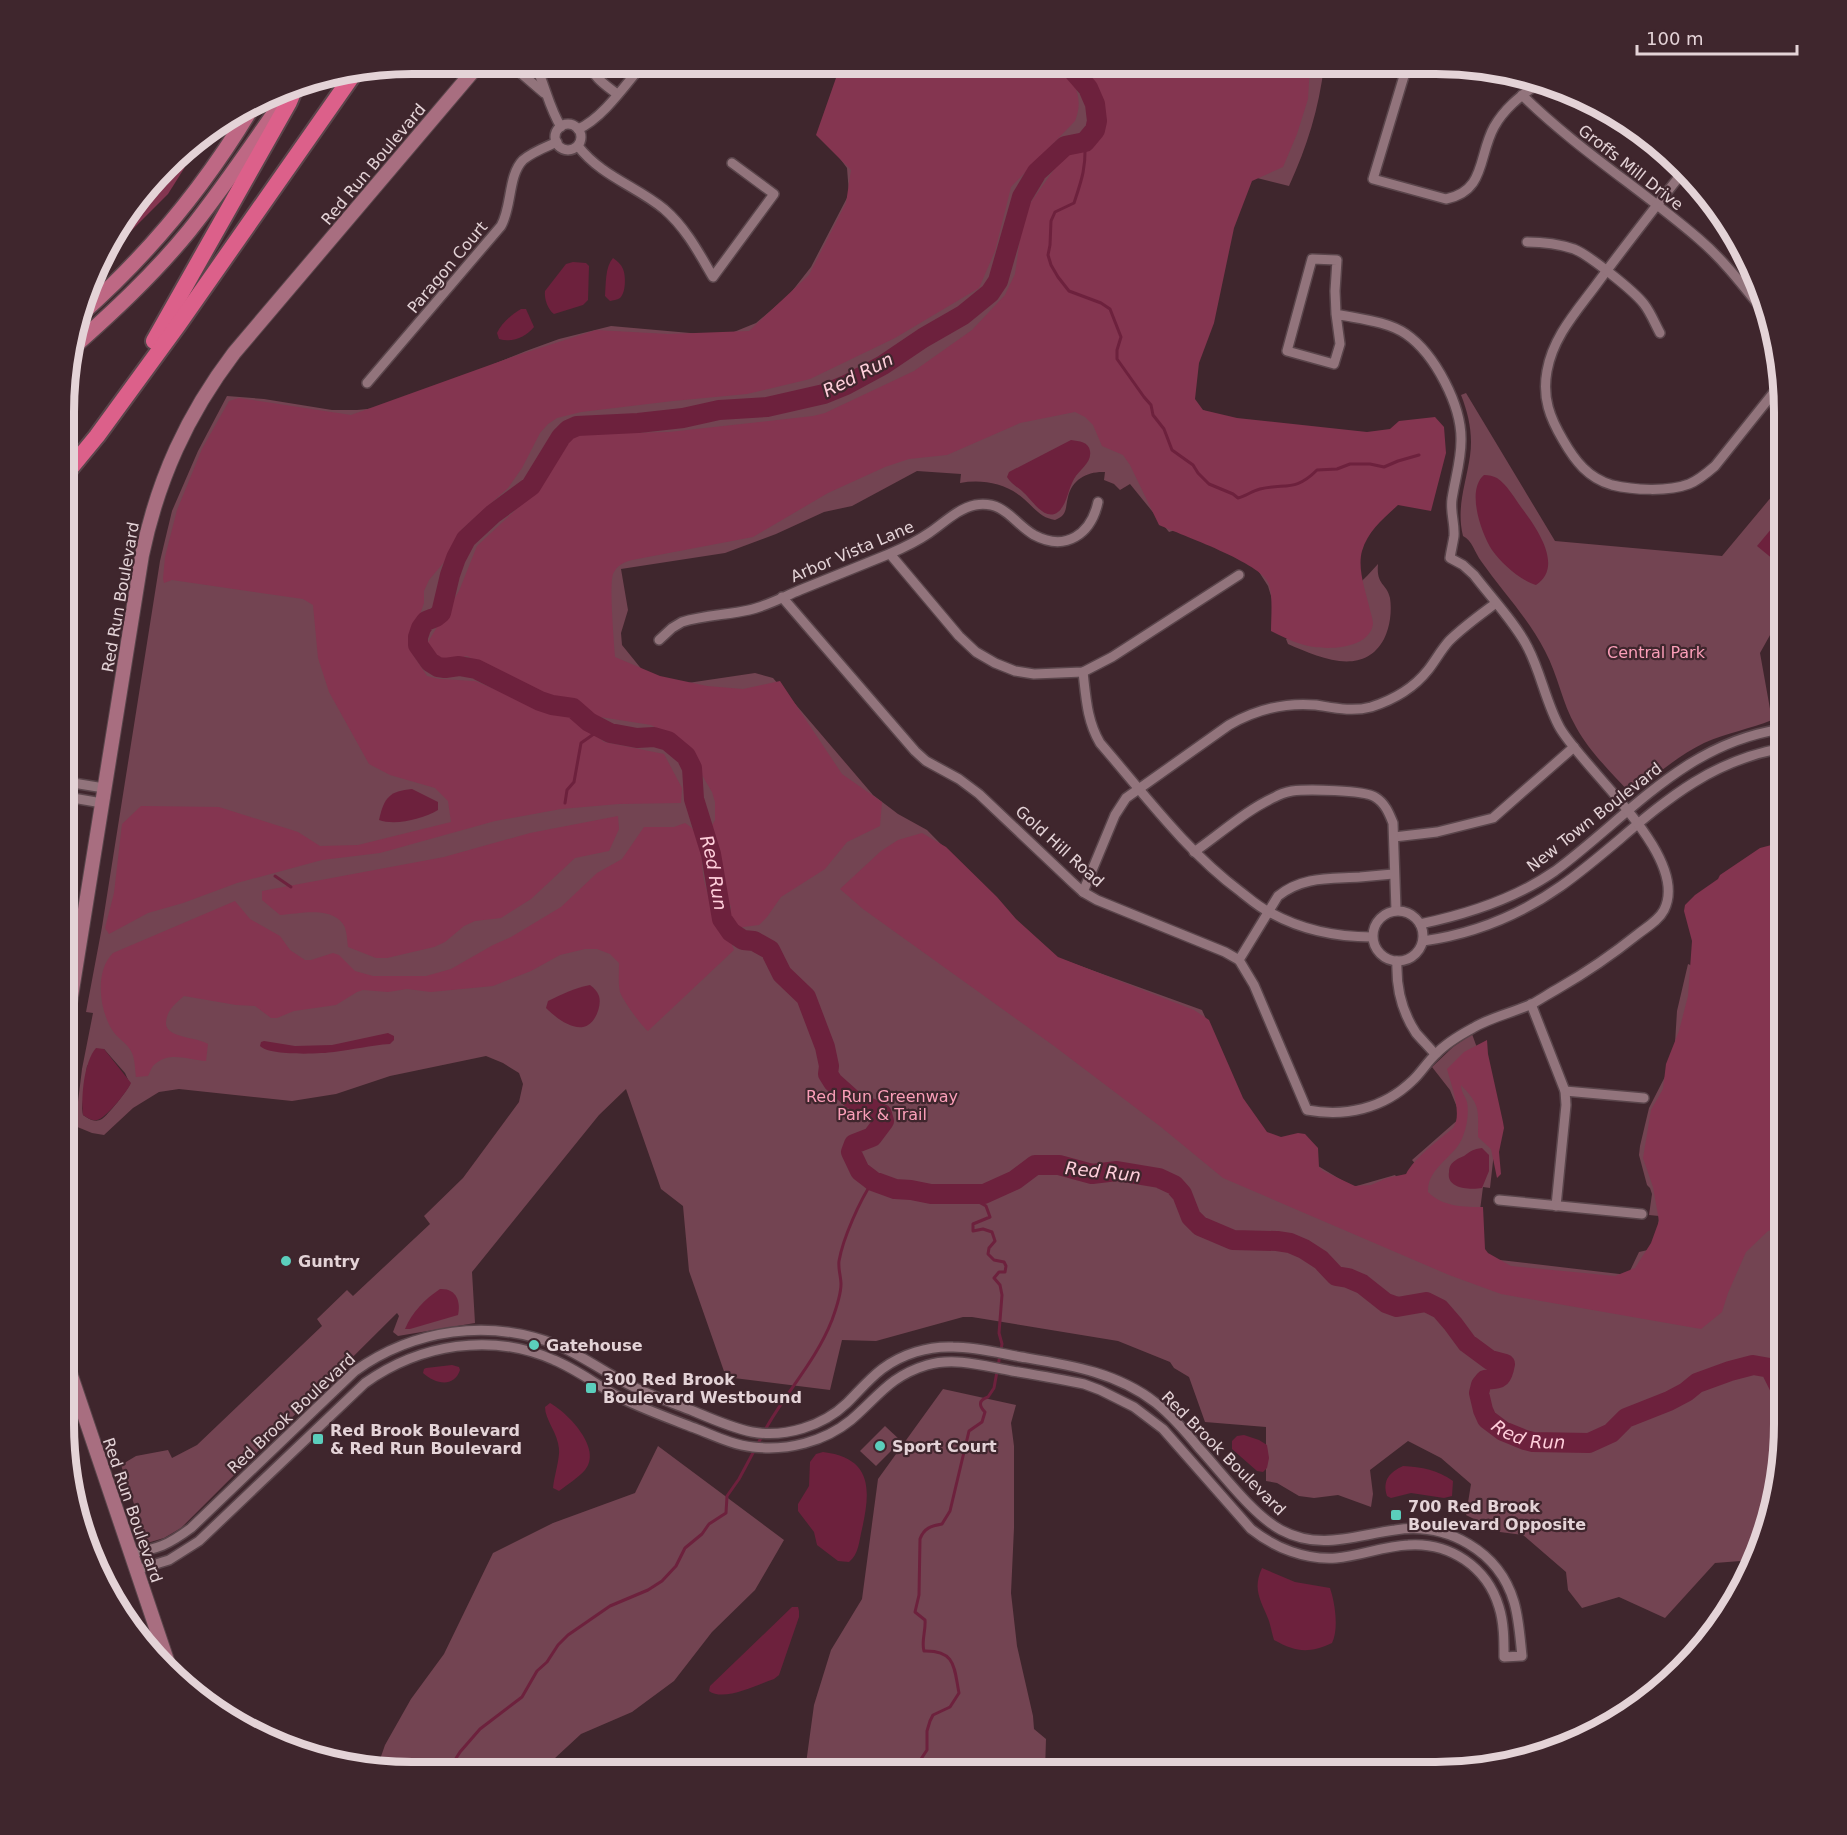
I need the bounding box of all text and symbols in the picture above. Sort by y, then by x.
scale bar [1637,18,1798,56]
text: 100 m [1646,28,1704,49]
street label: Red Run Boulevard [317,100,430,229]
street label: Groffs Mill Drive [1575,121,1687,214]
street label: Paragon Court [403,217,491,317]
water label: Red Run [819,348,896,401]
street label: Arbor Vista Lane [788,517,917,586]
street label: Red Run Boulevard [98,521,143,674]
park label: Central Park [1607,643,1706,662]
street label: New Town Boulevard [1523,759,1666,876]
street label: Gold Hill Road [1012,802,1108,891]
water label: Red Run [696,833,731,912]
park label: Red Run Greenway Park & Trail [806,1087,958,1124]
water label: Red Run [1064,1157,1142,1186]
place label: Guntry [298,1252,360,1271]
marker: Guntry [279,1254,293,1268]
place label: Gatehouse [546,1336,643,1355]
marker: Gatehouse [527,1338,541,1352]
street label: Red Brook Boulevard [224,1349,359,1477]
place label: 300 Red Brook Boulevard Westbound [603,1370,802,1407]
marker: 300 Red Brook Boulevard Westbound [584,1381,598,1395]
street label: Red Brook Boulevard [1158,1387,1290,1519]
water label: Red Run [1488,1415,1565,1453]
place label: Red Brook Boulevard & Red Run Boulevard [330,1421,522,1458]
marker: Red Brook Boulevard & Red Run Boulevard [311,1432,325,1446]
street label: Red Run Boulevard [99,1435,166,1585]
place label: Sport Court [892,1437,997,1456]
marker: Sport Court [873,1439,887,1453]
place label: 700 Red Brook Boulevard Opposite [1408,1497,1586,1534]
marker: 700 Red Brook Boulevard Opposite [1389,1508,1403,1522]

